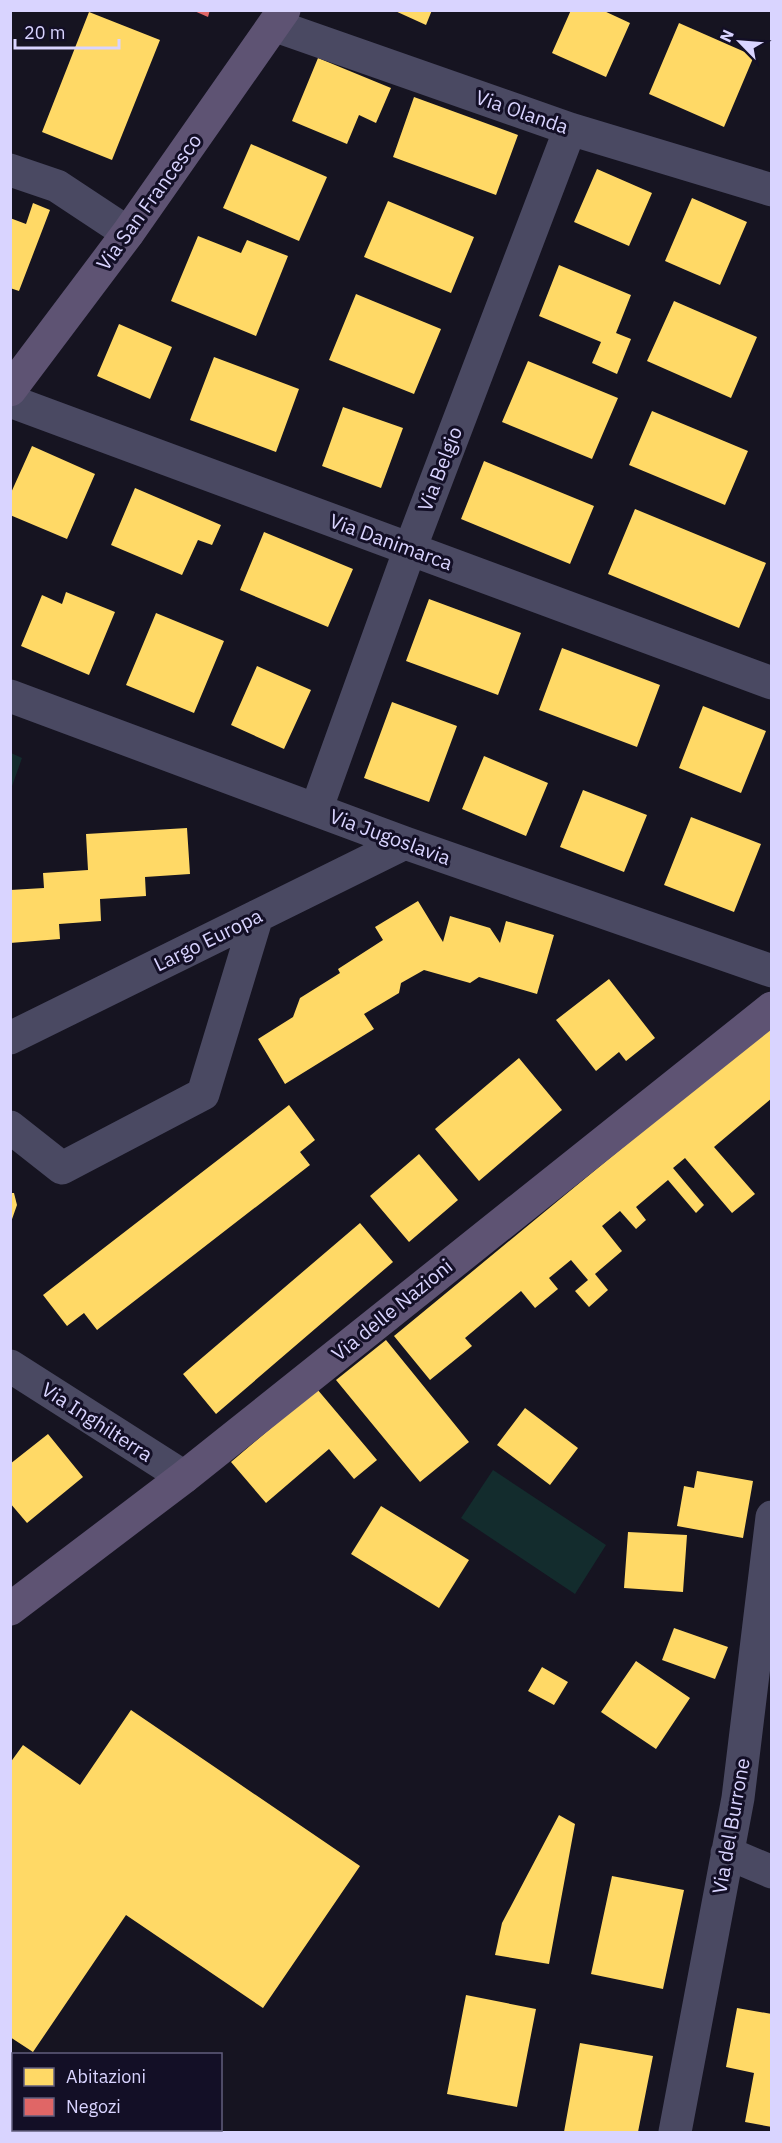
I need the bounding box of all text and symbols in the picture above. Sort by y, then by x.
scale bar [15,12,118,50]
north arrow [710,12,770,72]
text: 20 m [24,21,66,44]
text: N [715,26,738,45]
street label: Via Olanda [472,83,572,140]
street label: Via San Francesco [90,128,207,276]
street label: Via Belgio [411,423,468,515]
street label: Via Danimarca [326,507,457,576]
street label: Via Jugoslavia [326,802,455,871]
street label: Largo Europa [149,901,267,977]
street label: Via delle Nazioni [326,1252,458,1367]
street label: Via Inghilterra [36,1376,158,1468]
street label: Via del Burrone [705,1756,756,1896]
legend [12,2053,222,2131]
text: Abitazioni [66,2065,146,2088]
text: Negozi [66,2095,121,2118]

